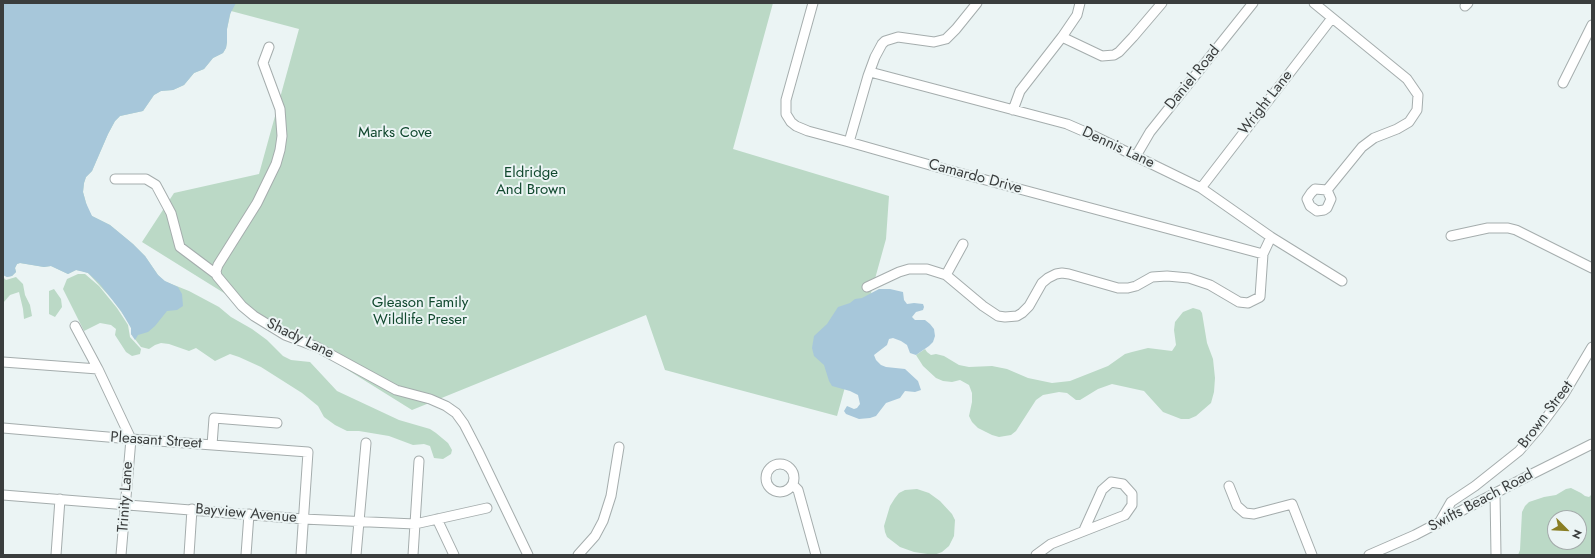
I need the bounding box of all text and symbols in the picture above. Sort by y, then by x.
street label: Daniel Road [1162,42,1224,114]
street label: Wright Lane [1235,67,1297,139]
street label: Dennis Lane [1079,123,1157,173]
park label: Marks Cove [358,124,432,142]
street label: Camardo Drive [926,156,1024,198]
park label: Eldridge And Brown [496,164,566,199]
park label: Gleason Family Wildlife Preser [372,294,468,329]
street label: Shady Lane [263,315,337,363]
street label: Brown Street [1515,378,1577,452]
street label: Pleasant Street [110,429,202,453]
street label: Trinity Lane [115,461,137,533]
street label: Swifts Beach Road [1426,466,1536,536]
street label: Bayview Avenue [194,501,298,527]
north arrow [1547,510,1587,550]
text: N [1568,527,1586,542]

